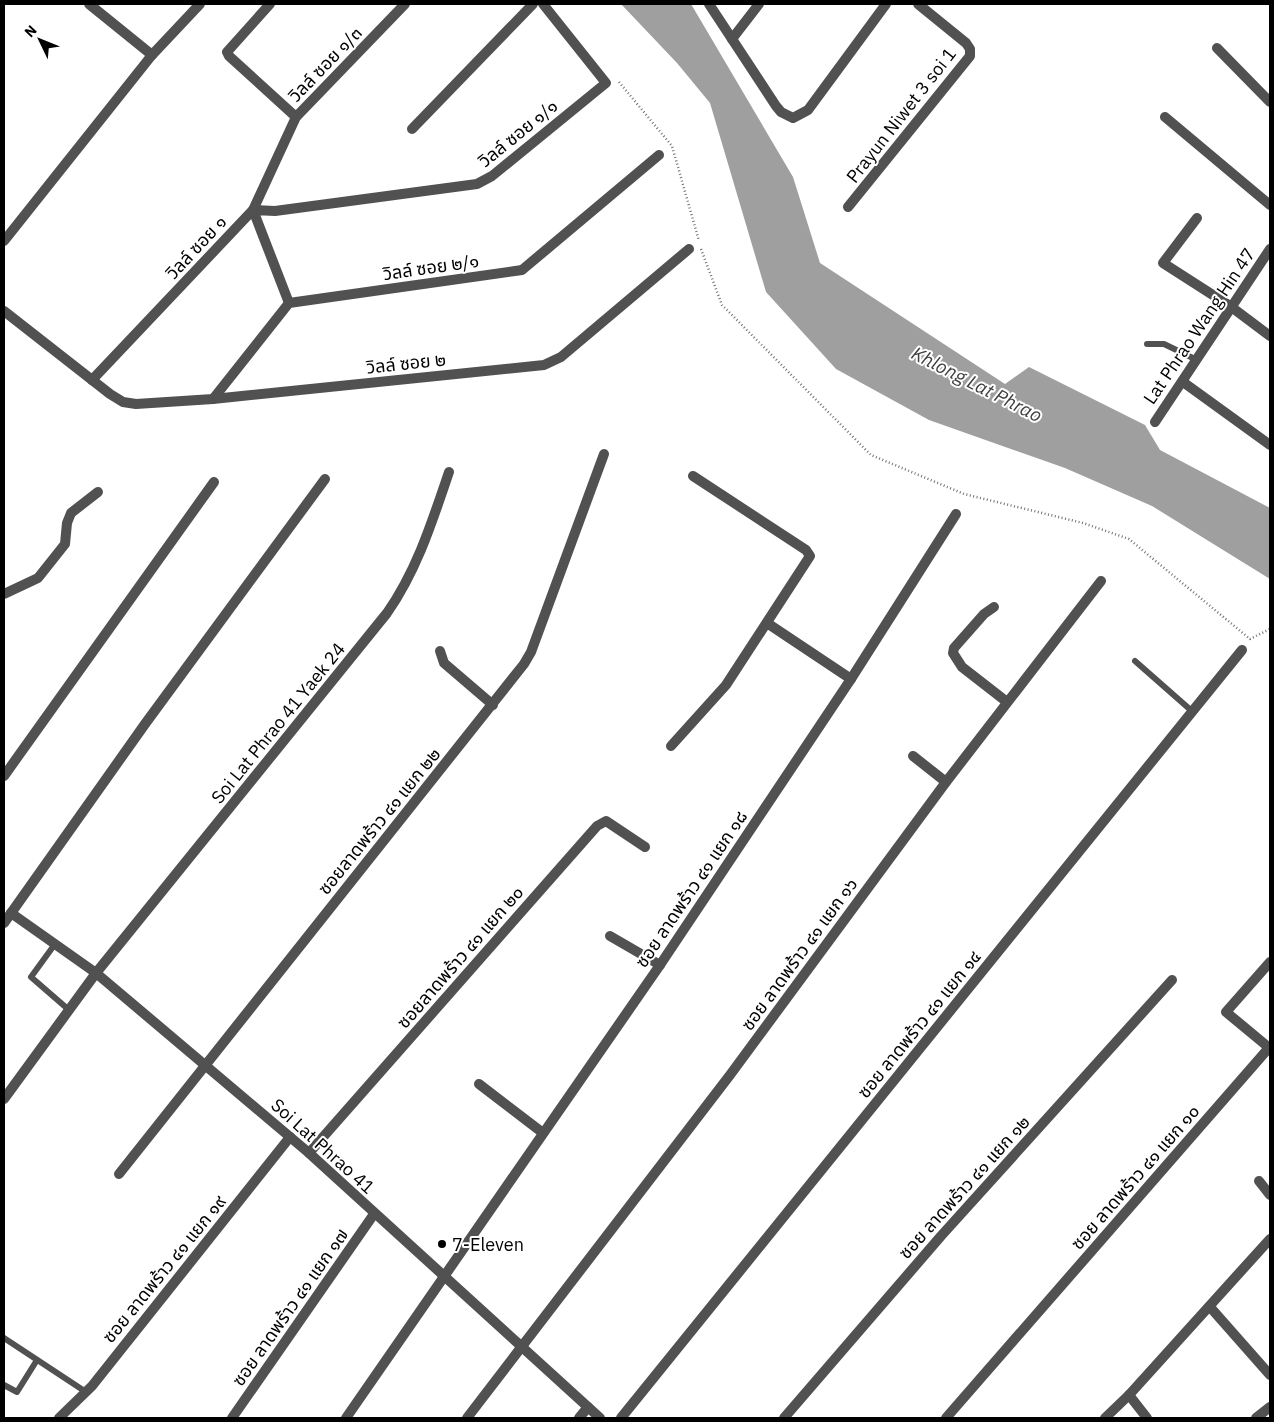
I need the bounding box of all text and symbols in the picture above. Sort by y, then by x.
north arrow [15,15,65,65]
text: N [20,21,41,41]
street label: วิลล์ ซอย ๑/๓ [283,22,367,107]
street label: Prayun Niwet 3 soi 1 [841,43,961,187]
street label: วิลล์ ซอย ๑/๑ [473,94,562,173]
street label: วิลล์ ซอย ๑ [160,210,231,284]
street label: Lat Phrao Wang Hin 47 [1138,243,1260,409]
street label: วิลล์ ซอย ๒/๑ [381,249,480,285]
water label: Khlong Lat Phrao [908,341,1046,427]
street label: วิลล์ ซอย ๒ [364,347,447,379]
street label: Soi Lat Phrao 41 Yaek 24 [206,638,350,808]
street label: ซอยลาดพร้าว ๔๑ แยก ๒๒ [313,743,445,899]
street label: ซอย ลาดพร้าว ๔๑ แยก ๑๘ [630,806,752,972]
street label: ซอย ลาดพร้าว ๔๑ แยก ๑๖ [736,873,862,1035]
street label: ซอยลาดพร้าว ๔๑ แยก ๒๐ [392,881,528,1033]
street label: ซอย ลาดพร้าว ๔๑ แยก ๑๔ [852,945,986,1103]
street label: Soi Lat Phrao 41 [266,1093,380,1199]
street label: ซอย ลาดพร้าว ๔๑ แยก ๑๐ [1066,1100,1204,1254]
street label: ซอย ลาดพร้าว ๔๑ แยก ๑๒ [893,1110,1035,1264]
street label: ซอย ลาดพร้าว ๔๑ แยก ๑๙ [97,1191,231,1347]
street label: ซอย ลาดพร้าว ๔๑ แยก ๑๗ [227,1224,353,1390]
place label: 7-Eleven [452,1233,524,1256]
marker: 7-Eleven [436,1238,448,1250]

